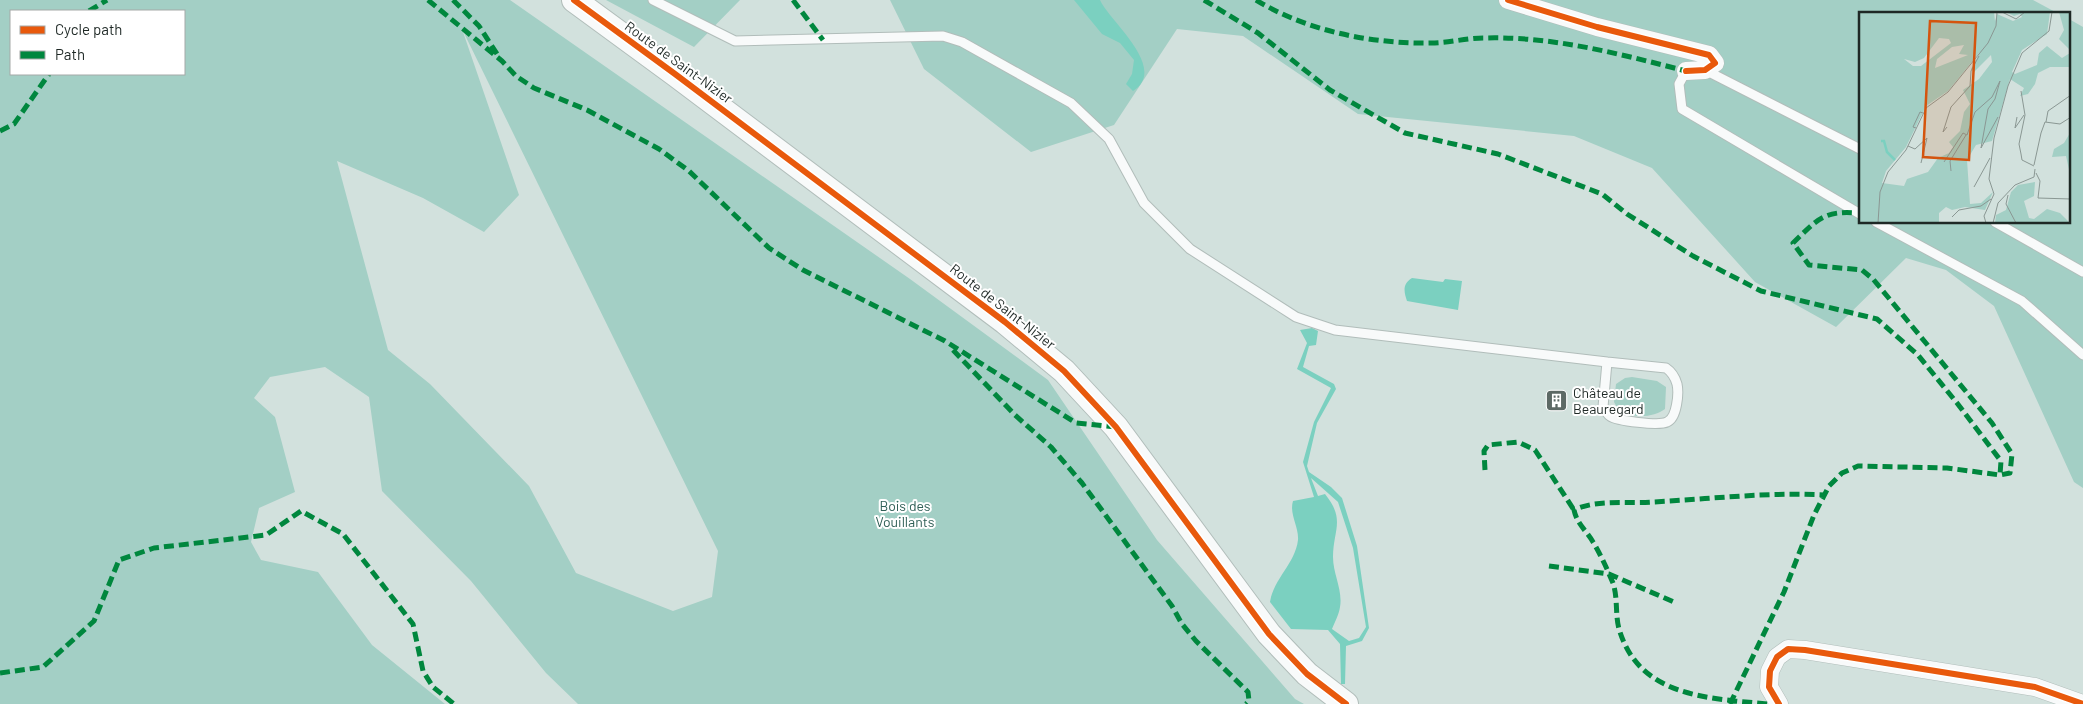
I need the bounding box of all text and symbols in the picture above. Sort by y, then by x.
legend [10,10,185,75]
inset map [1859,12,2070,224]
street label: Route de Saint-Nizier [622,17,736,107]
text: Cycle path [55,20,122,38]
text: Path [55,45,85,63]
street label: Route de Saint-Nizier [947,260,1059,352]
place label: Château de Beauregard [1573,384,1644,417]
building icon: Château de Beauregard [1545,388,1569,412]
park label: Bois des Vouillants [875,497,935,530]

